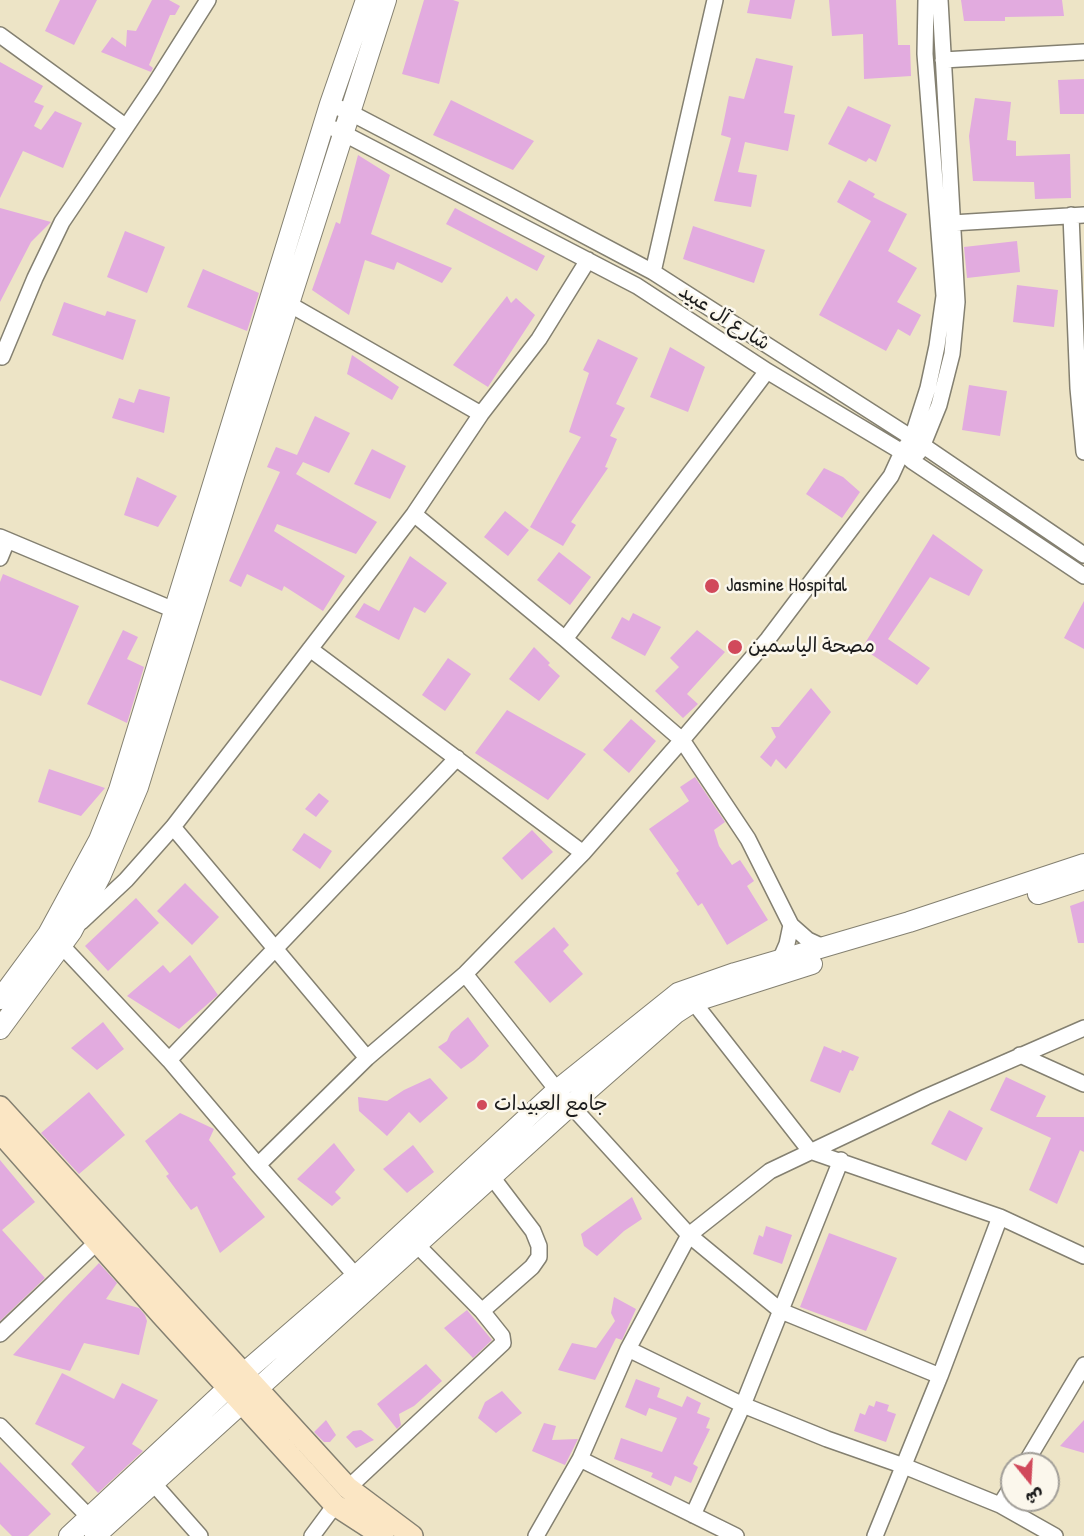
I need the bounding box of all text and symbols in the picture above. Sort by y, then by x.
street label: شارع آل عبيد [674,280,774,356]
place label: Jasmine Hospital [726,574,847,598]
marker: Jasmine Hospital [703,577,721,595]
place label: مصحة الياسمين [748,635,875,659]
marker: مصحة الياسمين [726,638,744,656]
place label: جامع العبيدات [494,1093,608,1117]
marker: جامع العبيدات [475,1098,489,1112]
north arrow [1000,1452,1060,1512]
text: ش [1023,1484,1047,1510]

